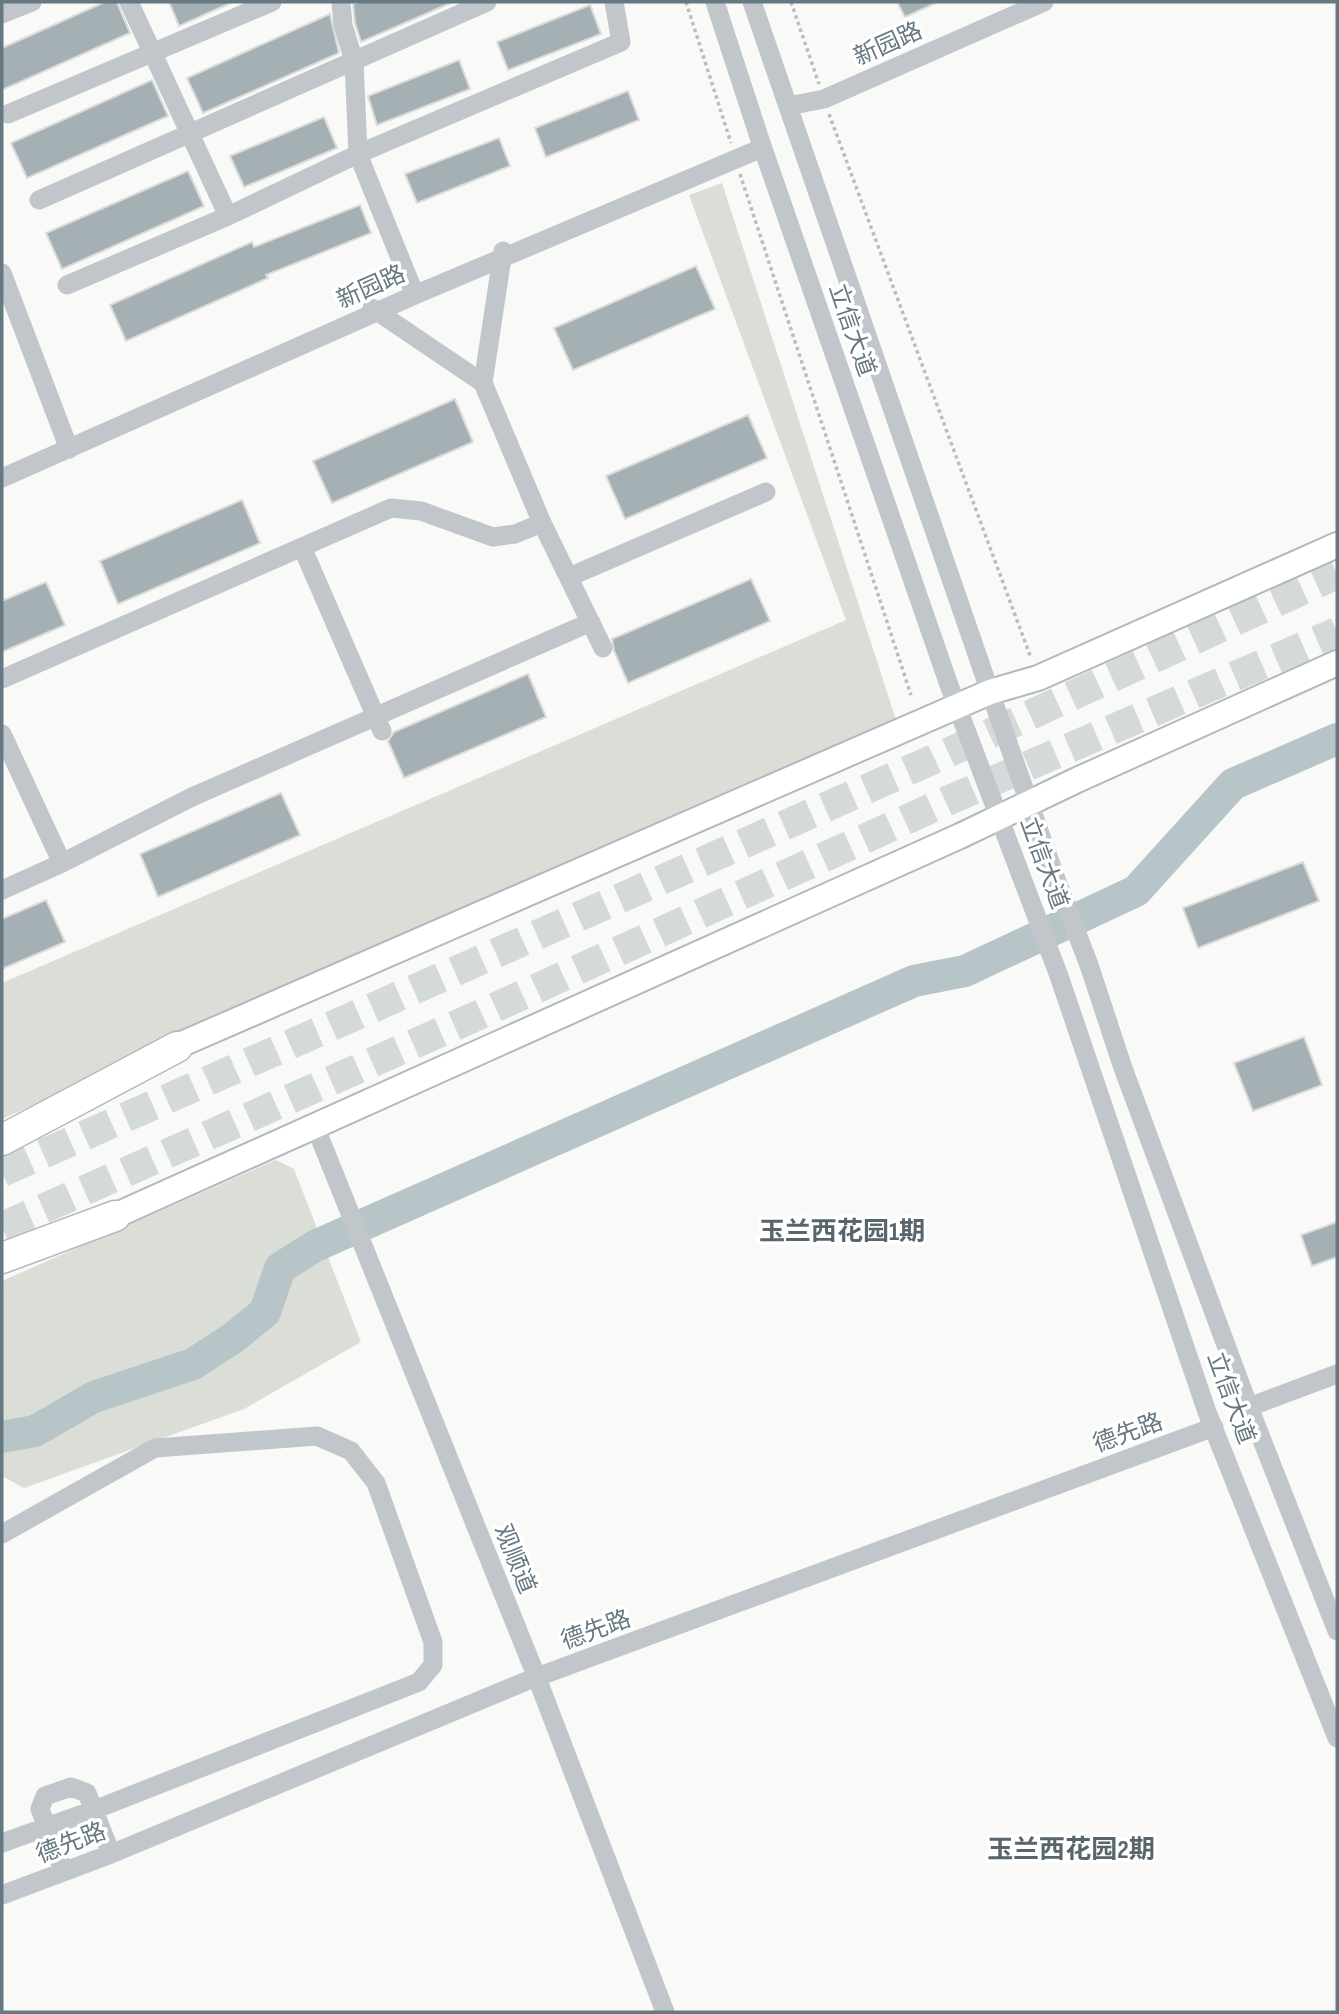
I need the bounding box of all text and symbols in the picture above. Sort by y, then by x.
street label: 新园路 [849,16,927,72]
street label: 新园路 [332,259,410,315]
street label: 立信大道 [823,280,881,380]
street label: 立信大道 [1014,813,1074,913]
district label: 玉兰西花园1期 [759,1217,925,1248]
street label: 立信大道 [1201,1348,1261,1448]
street label: 德先路 [1089,1407,1167,1459]
street label: 观顺道 [488,1520,542,1598]
street label: 德先路 [557,1604,635,1656]
street label: 德先路 [32,1817,110,1869]
district label: 玉兰西花园2期 [987,1835,1155,1866]

